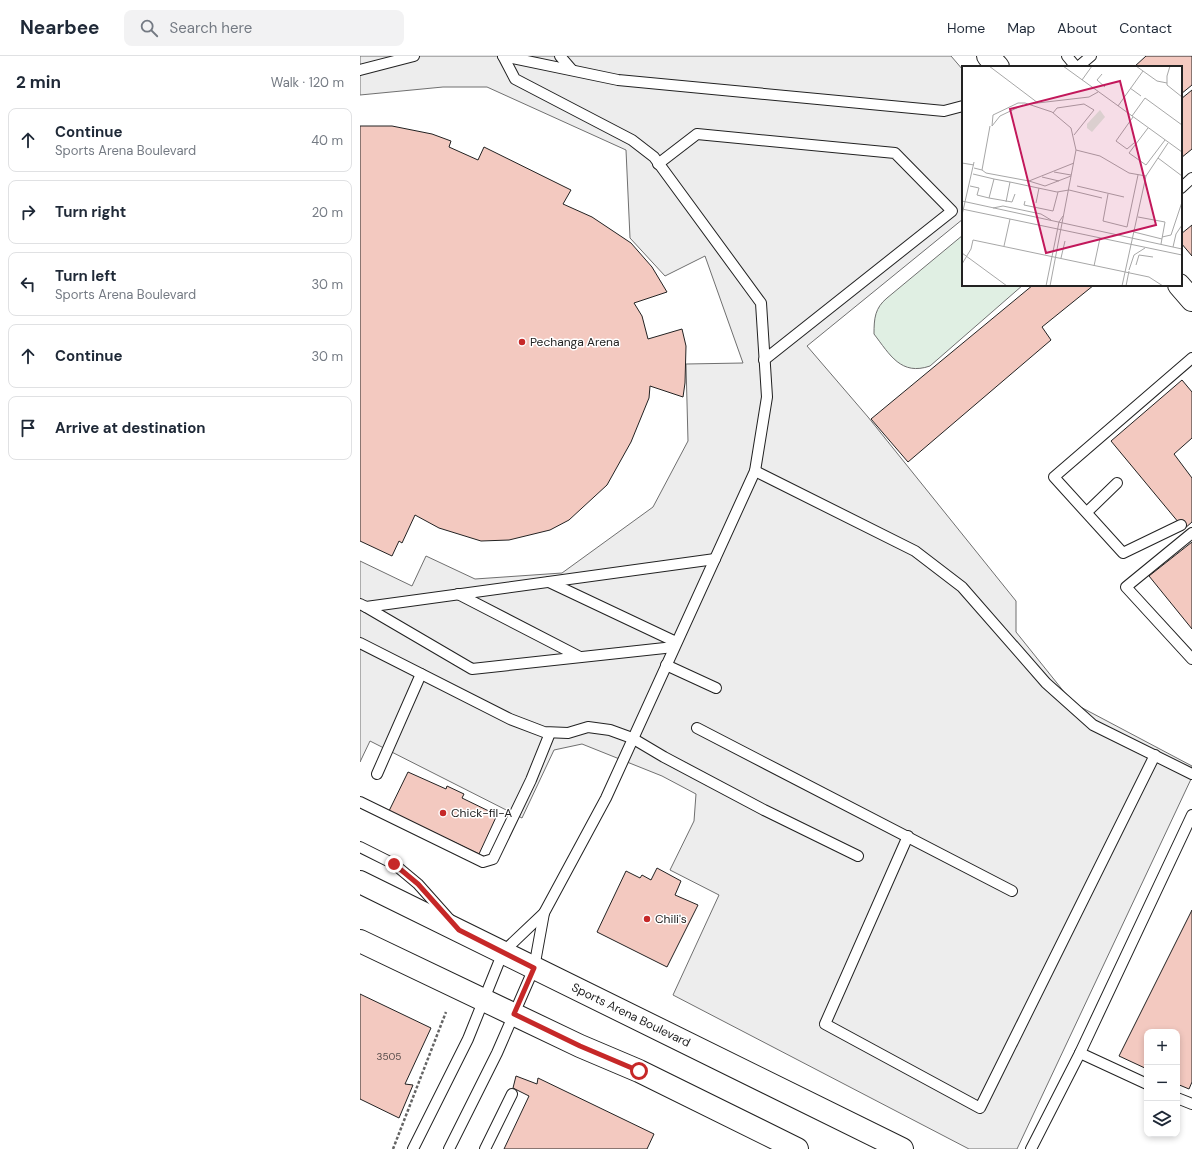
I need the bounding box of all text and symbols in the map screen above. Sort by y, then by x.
search box [124,10,404,46]
text: Nearbee [20,15,100,40]
icon: search [138,17,160,39]
text: Search here [170,18,252,38]
text: Home [947,19,985,37]
text: Map [1007,19,1035,37]
text: About [1057,19,1097,37]
text: Contact [1119,19,1172,37]
inset map [962,66,1182,286]
text: 2 min [16,71,61,93]
text: Walk · 120 m [271,74,344,91]
text: Continue [55,122,123,142]
icon: ahead [17,129,39,151]
text: 40 m [311,132,343,149]
text: Sports Arena Boulevard [55,142,196,159]
icon: right [17,201,39,223]
text: Turn right [55,202,126,222]
text: 20 m [312,204,343,221]
text: Turn left [55,266,116,286]
icon: left [17,273,39,295]
text: 30 m [311,276,343,293]
text: Sports Arena Boulevard [55,286,196,303]
place label: Pechanga Arena [530,334,619,350]
marker: Pechanga Arena [517,337,527,347]
icon: ahead [17,345,39,367]
text: Continue [55,346,123,366]
text: 30 m [311,348,343,365]
icon: arrive [17,417,39,439]
text: Arrive at destination [55,418,206,438]
place label: Chick-fil-A [451,805,512,821]
marker: Chick-fil-A [438,808,448,818]
route end [385,855,403,873]
place label: Chili's [655,911,687,927]
marker: Chili's [642,914,652,924]
street label: Sports Arena Boulevard [569,979,693,1051]
map controls [1144,1029,1180,1137]
button: + [1144,1029,1180,1065]
house number: 3505 [377,1050,401,1063]
route start [630,1062,648,1080]
button: − [1144,1065,1180,1101]
button: layers [1144,1101,1180,1137]

